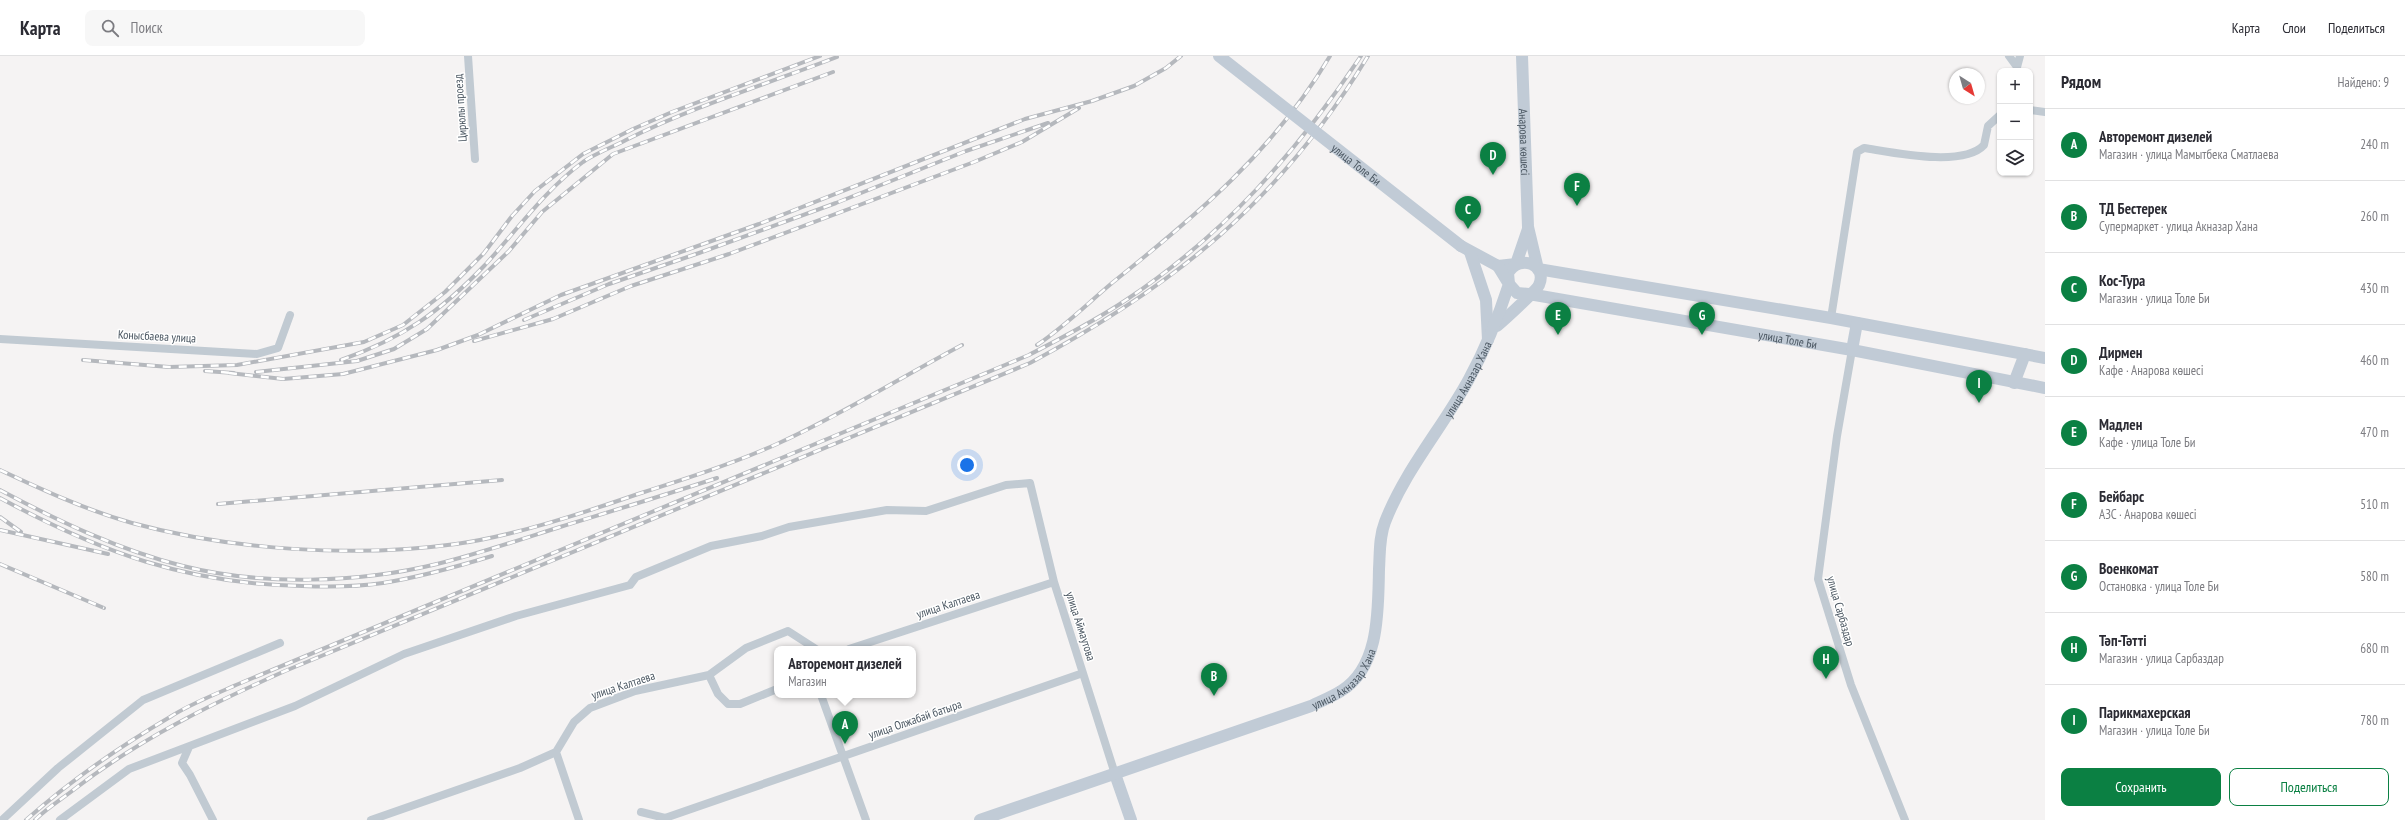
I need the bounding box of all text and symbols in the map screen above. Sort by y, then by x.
search box [85,10,365,46]
text: Карта [20,16,61,40]
icon: search [99,17,121,39]
text: Поиск [131,18,163,37]
text: Карта [2232,19,2260,37]
text: Слои [2282,19,2306,37]
text: Поделиться [2328,19,2385,37]
north arrow [1949,68,1985,104]
map controls [1997,68,2033,176]
button: + [1997,68,2033,104]
text: Рядом [2061,71,2101,93]
street label: Цирюлы проезд [450,73,470,142]
text: Найдено: 9 [2338,74,2389,91]
button: − [1997,104,2033,140]
street label: Анарова көшесі [1516,108,1534,176]
text: Авторемонт дизелей [2099,127,2212,146]
text: A [2071,136,2077,153]
text: 240 m [2360,136,2389,153]
street label: улица Толе Би [1329,140,1385,188]
button: layers [1997,140,2033,176]
pin: D [1480,142,1506,175]
text: Магазин · улица Мамытбека Сматлаева [2099,146,2279,163]
pin: F [1564,173,1590,206]
pin: C [1455,196,1481,229]
text: ТД Бестерек [2099,199,2167,218]
text: B [2071,208,2077,225]
text: 260 m [2360,208,2389,225]
text: Супермаркет · улица Акназар Хана [2099,218,2258,235]
text: Кос-Тура [2099,271,2145,290]
text: C [2071,280,2077,297]
text: 430 m [2360,280,2389,297]
text: Магазин · улица Толе Би [2099,290,2210,307]
pin: E [1545,302,1571,335]
pin: G [1689,302,1715,335]
street label: Конысбаева улица [118,326,197,346]
street label: улица Толе Би [1757,326,1818,351]
street label: улица Акназар Хана [1440,338,1494,420]
text: Дирмен [2099,343,2143,362]
text: D [2071,352,2077,369]
text: 460 m [2360,352,2389,369]
text: Кафе · Анарова көшесі [2099,362,2204,379]
pin: I [1966,370,1992,403]
text: Мадлен [2099,415,2142,434]
text: E [2071,424,2077,441]
text: 470 m [2360,424,2389,441]
text: Кафе · улица Толе Би [2099,434,2195,451]
your location [957,455,977,475]
text: Бейбарс [2099,487,2144,506]
text: F [2071,496,2077,513]
text: 510 m [2360,496,2389,513]
text: АЗС · Анарова көшесі [2099,506,2197,523]
text: Военкомат [2099,559,2158,578]
text: G [2071,568,2077,585]
text: 580 m [2360,568,2389,585]
street label: улица Сарбаздар [1824,574,1858,648]
text: Остановка · улица Толе Би [2099,578,2219,595]
street label: улица Калтаева [914,587,982,621]
street label: улица Аймаутова [1063,589,1099,663]
text: Тәп-Тәтті [2099,631,2147,650]
text: H [2071,640,2077,657]
text: 680 m [2360,640,2389,657]
popup [774,646,916,698]
pin: H [1813,646,1839,679]
street label: улица Акназар Хана [1309,647,1378,712]
text: Магазин · улица Сарбаздар [2099,650,2224,667]
text: Авторемонт дизелей [788,654,902,673]
pin: B [1201,663,1227,696]
street label: улица Калтаева [589,668,657,702]
text: Магазин [788,673,827,690]
street label: улица Олжабай батыра [866,696,964,742]
text: Парикмахерская [2099,703,2191,722]
pin: A [832,711,858,744]
text: I [2072,712,2076,729]
text: 780 m [2360,712,2389,729]
text: Магазин · улица Толе Би [2099,722,2210,739]
button: Сохранить [2061,768,2221,806]
button: Поделиться [2229,768,2389,806]

